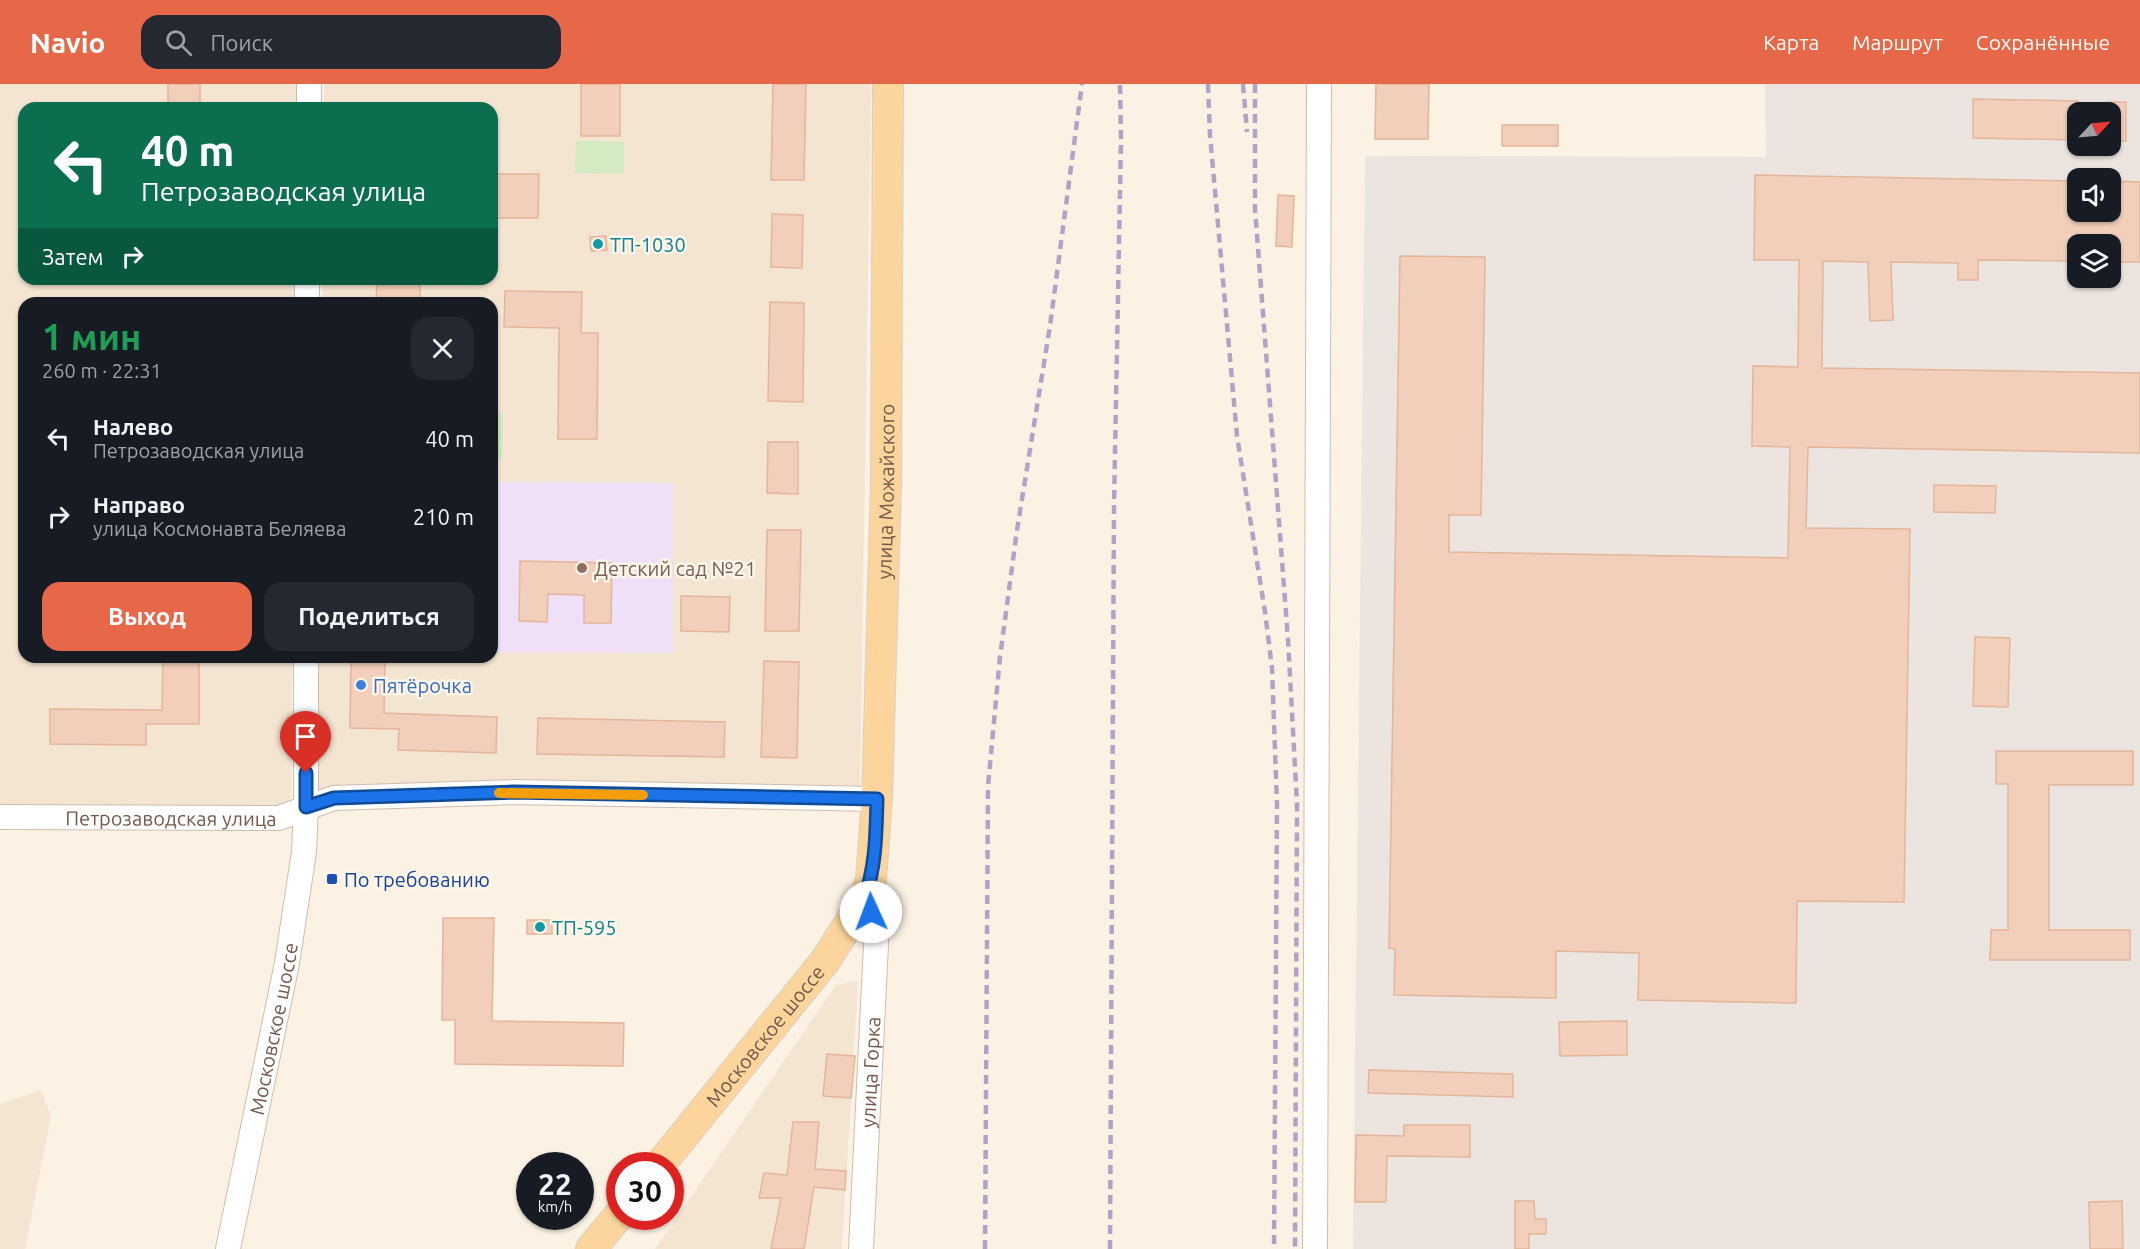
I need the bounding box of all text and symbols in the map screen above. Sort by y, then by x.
search box [141,15,561,69]
icon: search [162,26,195,59]
text: Navio [30,27,105,58]
text: Поиск [210,30,273,55]
text: Карта [1763,30,1819,54]
text: Маршрут [1852,30,1943,54]
text: Сохранённые [1976,30,2110,54]
north arrow [2067,102,2121,156]
map controls [2067,102,2121,288]
icon: left [42,126,120,204]
text: 40 m [141,127,235,174]
button: sound [2067,168,2121,222]
text: Петрозаводская улица [141,176,426,206]
place label: ТП-1030 [610,233,686,256]
button: layers [2067,234,2121,288]
marker: ТП-1030 [591,237,605,251]
icon: right [116,240,149,273]
text: Затем [42,244,104,269]
text: 1 мин [42,316,141,357]
button: close [411,317,474,380]
text: 260 m · 22:31 [42,359,162,382]
street label: улица Можайского [872,404,898,580]
text: Налево [93,414,173,439]
icon: left [42,422,75,455]
text: 40 m [425,426,474,451]
text: Петрозаводская улица [93,439,304,462]
text: Направо [93,492,185,517]
icon: right [42,500,75,533]
text: 210 m [413,504,474,529]
text: улица Космонавта Беляева [93,517,346,540]
place label: Детский сад №21 [594,557,756,580]
marker: Детский сад №21 [575,561,589,575]
button: Выход [42,582,252,651]
button: Поделиться [264,582,474,651]
place label: Пятёрочка [373,674,472,697]
marker: Пятёрочка [354,678,368,692]
pin [280,711,331,773]
icon: arrive [289,720,322,753]
street label: Петрозаводская улица [65,806,277,829]
place label: По требованию [344,868,490,891]
marker: По требованию [325,872,339,886]
position arrow [839,880,903,944]
place label: ТП-595 [552,916,617,939]
marker: ТП-595 [533,920,547,934]
street label: Московское шоссе [244,941,301,1117]
street label: Московское шоссе [701,960,829,1111]
street label: улица Горка [855,1016,884,1128]
speed limit sign: 30 [606,1152,684,1230]
text: 22 [538,1167,572,1201]
text: km/h [538,1198,572,1215]

